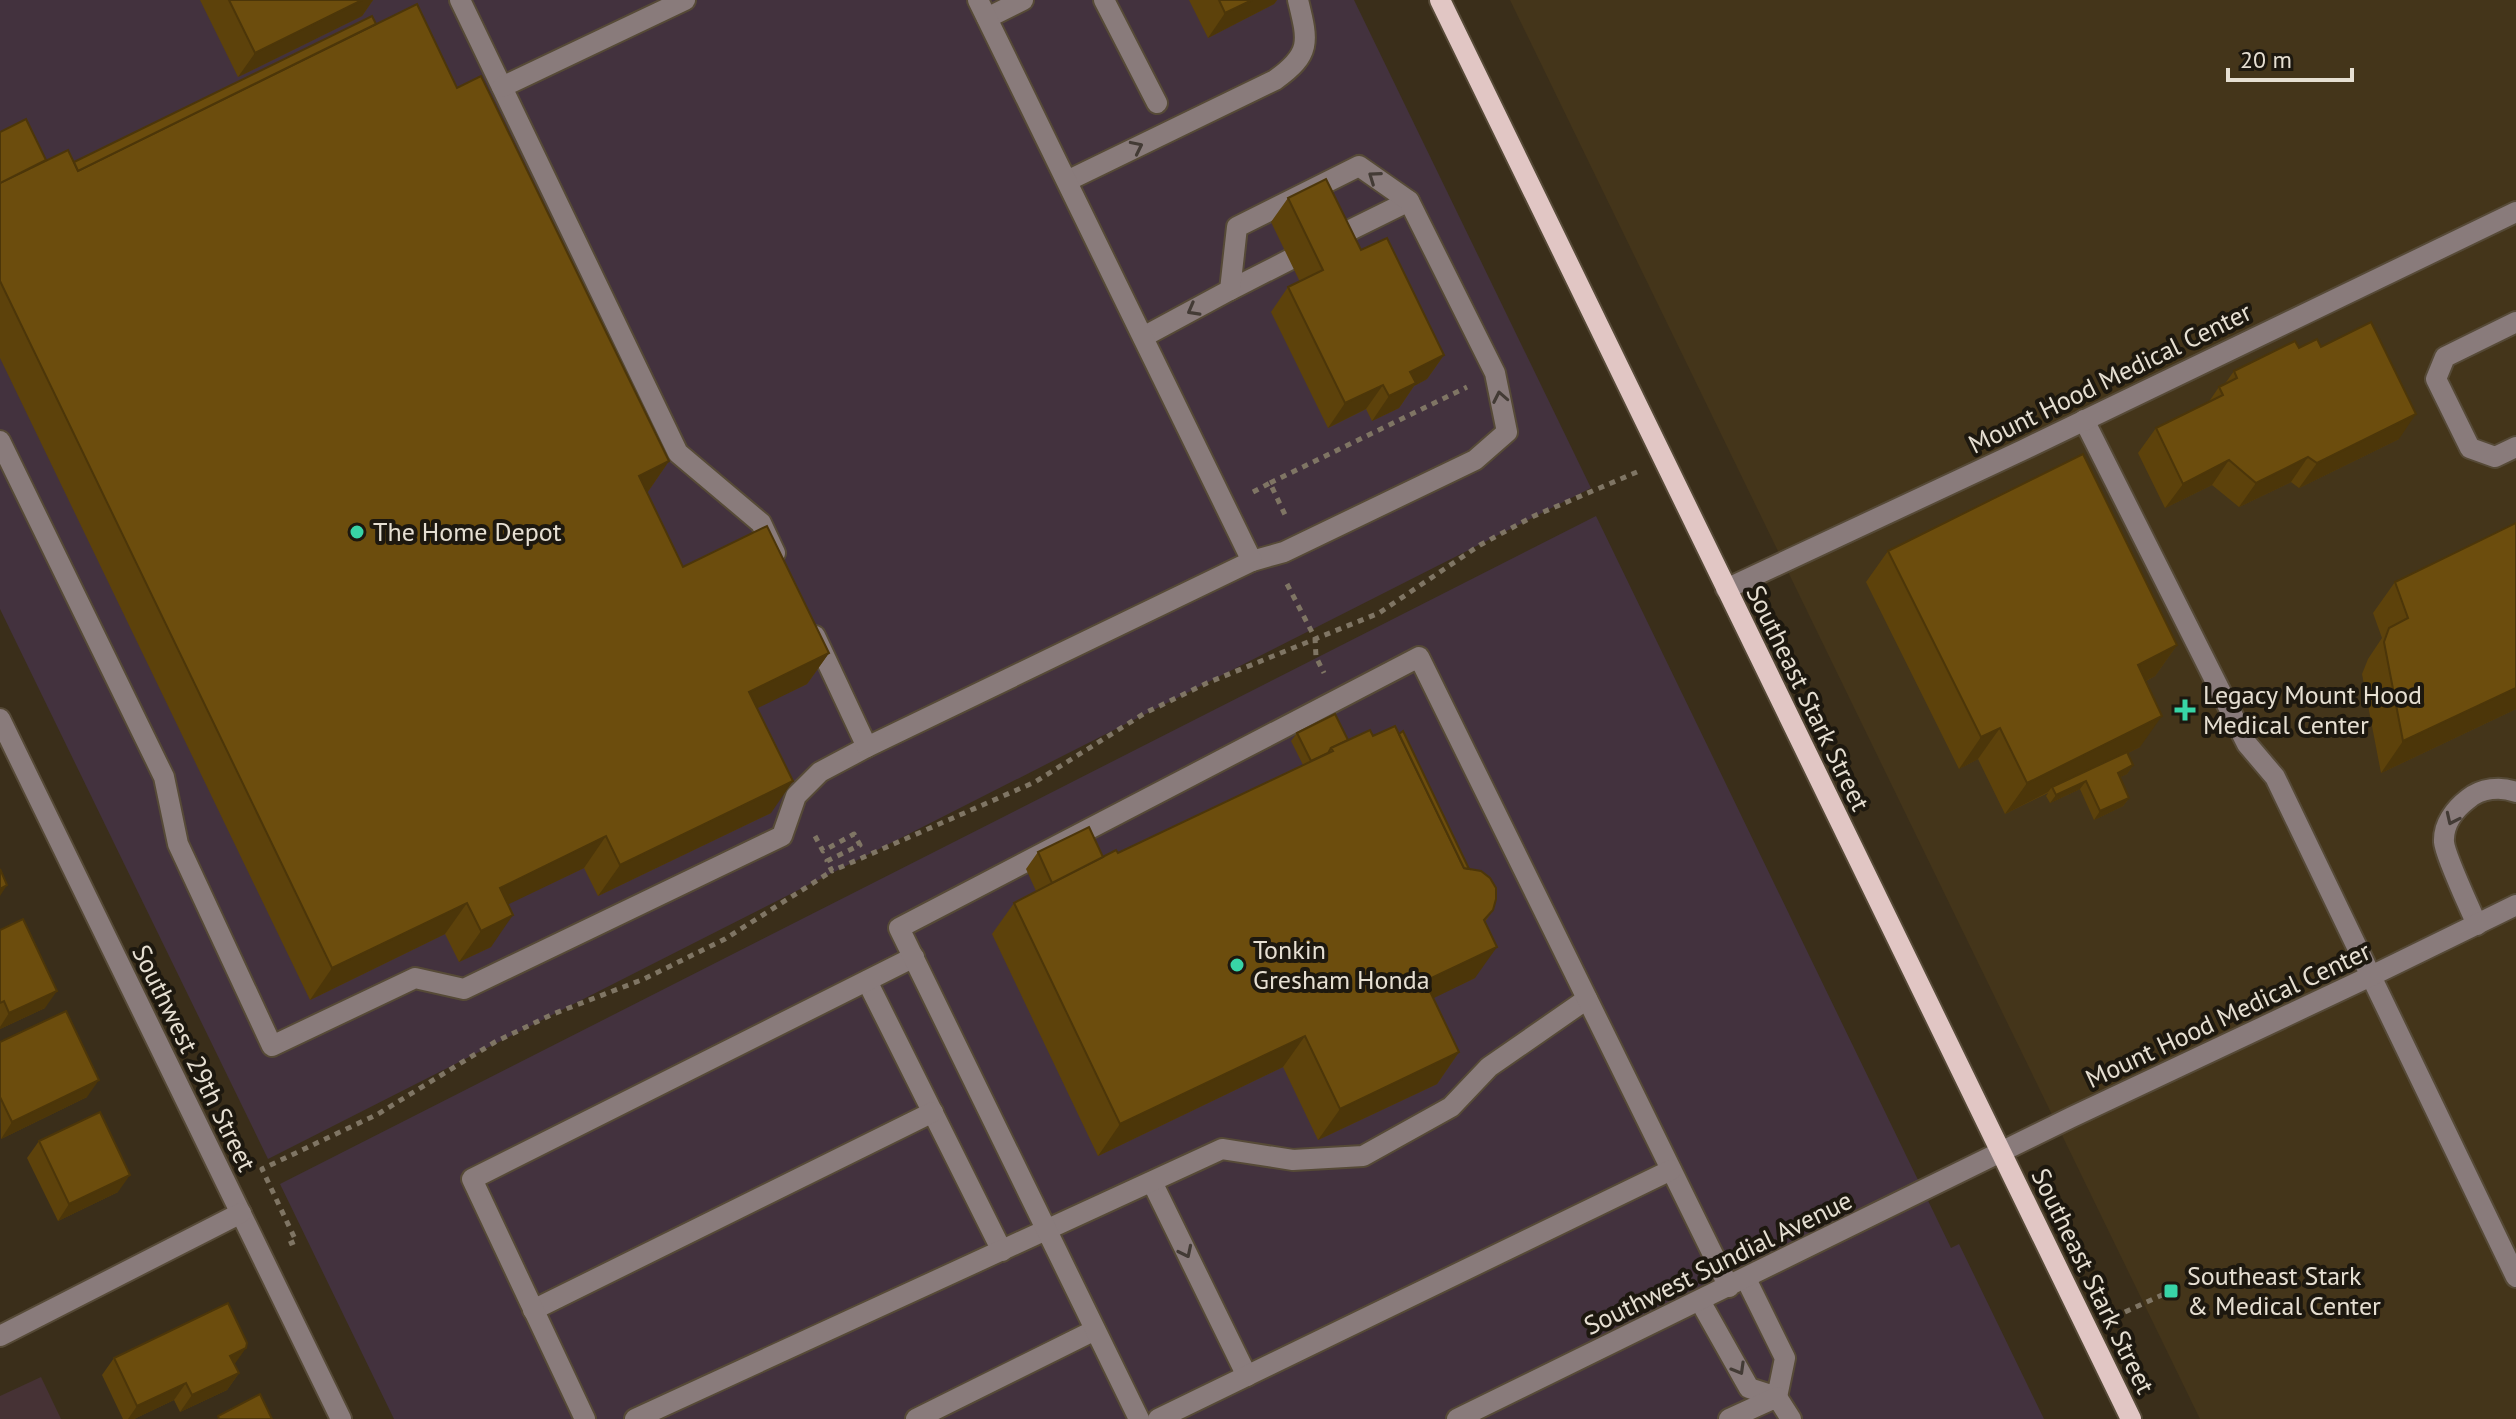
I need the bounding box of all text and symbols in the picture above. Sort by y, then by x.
scale bar [2228,32,2352,82]
text: 20 m [2240,44,2292,75]
one-way arrow [1128,141,1143,157]
one-way arrow [1368,172,1382,187]
street label: Mount Hood Medical Center [1963,295,2257,460]
one-way arrow [1187,300,1202,316]
one-way arrow [1493,391,1510,404]
place label: The Home Depot [373,515,562,548]
marker: The Home Depot [348,523,366,541]
street label: Southeast Stark Street [1739,580,1877,816]
place label: Legacy Mount Hood Medical Center [2203,678,2422,741]
marker: Legacy Mount Hood Medical Center [2174,699,2196,721]
one-way arrow [2446,811,2462,826]
place label: Tonkin Gresham Honda [1253,933,1430,996]
street label: Mount Hood Medical Center [2080,934,2376,1095]
street label: Southwest 29th Street [125,939,264,1177]
marker: Tonkin Gresham Honda [1228,956,1246,974]
street label: Southeast Stark Street [2024,1163,2162,1399]
street label: Southwest Sundial Avenue [1578,1183,1857,1342]
one-way arrow [1176,1243,1192,1258]
place label: Southeast Stark & Medical Center [2187,1259,2381,1322]
marker: Southeast Stark & Medical Center [2162,1282,2180,1300]
one-way arrow [1729,1361,1744,1375]

